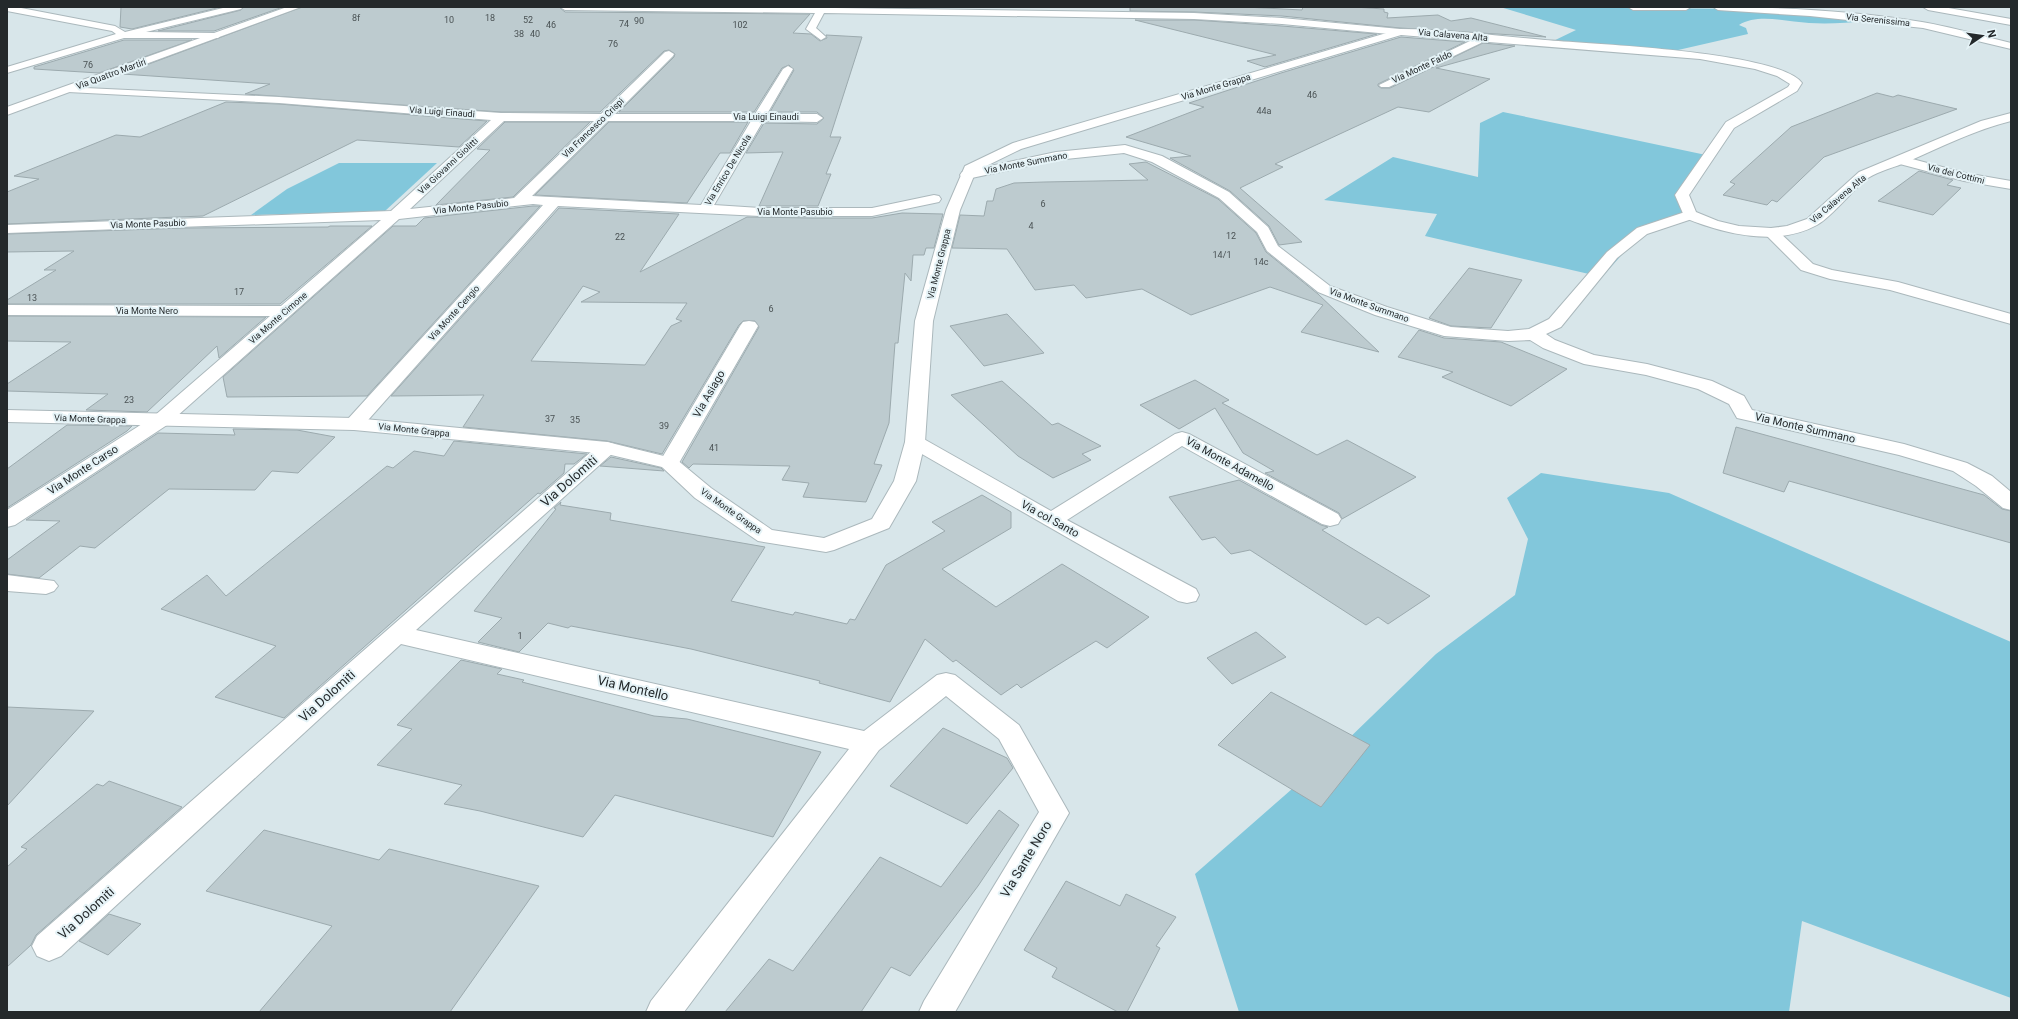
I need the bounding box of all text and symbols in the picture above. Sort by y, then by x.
street label: Via Serenissima [1845,12,1911,28]
house number: 8f [352,13,361,23]
house number: 18 [485,13,495,23]
house number: 10 [444,15,454,25]
house number: 52 [523,15,533,25]
house number: 90 [634,16,644,26]
north arrow [1962,16,2002,56]
house number: 74 [619,19,629,29]
house number: 46 [546,20,556,30]
house number: 102 [732,20,748,30]
street label: Via Calavena Alta [1418,27,1488,43]
house number: 38 [514,29,524,39]
house number: 40 [530,29,540,39]
text: N [1984,29,1999,39]
house number: 76 [608,39,618,49]
street label: Via Monte Faldo [1390,49,1454,85]
street label: Via Quattro Martiri [75,57,147,91]
house number: 76 [83,60,93,70]
street label: Via Monte Grappa [1180,72,1252,102]
house number: 46 [1307,90,1317,100]
street label: Via Francesco Crispi [560,96,626,160]
street label: Via Luigi Einaudi [409,105,475,119]
house number: 44a [1256,106,1272,116]
street label: Via Luigi Einaudi [733,112,799,122]
street label: Via Enrico De Nicola [703,133,753,207]
street label: Via Giovanni Giolitti [416,136,480,196]
street label: Via Monte Summano [984,150,1068,176]
street label: Via dei Cottimi [1926,162,1986,186]
street label: Via Calavena Alta [1808,173,1868,225]
street label: Via Monte Pasubio [433,198,509,216]
house number: 6 [1040,199,1046,209]
street label: Via Monte Pasubio [757,207,833,217]
street label: Via Monte Pasubio [110,218,186,230]
house number: 4 [1028,221,1034,231]
street label: Via Monte Grappa [925,228,953,300]
house number: 12 [1226,231,1236,241]
house number: 22 [615,232,625,242]
house number: 14/1 [1213,250,1231,260]
house number: 14c [1254,257,1269,267]
street label: Via Monte Cengio [427,283,481,343]
street label: Via Monte Summano [1328,286,1410,324]
house number: 17 [234,287,244,297]
street label: Via Monte Cimone [247,290,309,346]
house number: 13 [27,293,37,303]
house number: 6 [768,304,774,314]
street label: Via Monte Nero [116,306,178,316]
street label: Via Asiago [690,368,728,420]
house number: 23 [124,395,134,405]
street label: Via Monte Summano [1753,410,1857,446]
street label: Via Monte Grappa [54,413,126,425]
house number: 37 [545,414,555,424]
house number: 35 [570,415,580,425]
street label: Via Monte Grappa [378,421,450,439]
house number: 39 [659,421,669,431]
street label: Via Monte Adamello [1184,434,1276,494]
street label: Via Monte Carso [45,442,121,498]
house number: 41 [709,443,719,453]
street label: Via Dolomiti [538,452,600,510]
street label: Via Monte Grappa [699,486,763,536]
street label: Via col Santo [1019,498,1081,540]
house number: 1 [517,631,523,641]
street label: Via Dolomiti [296,667,358,725]
street label: Via Montello [596,673,670,703]
street label: Via Sante Noro [997,818,1055,900]
street label: Via Dolomiti [55,884,117,942]

